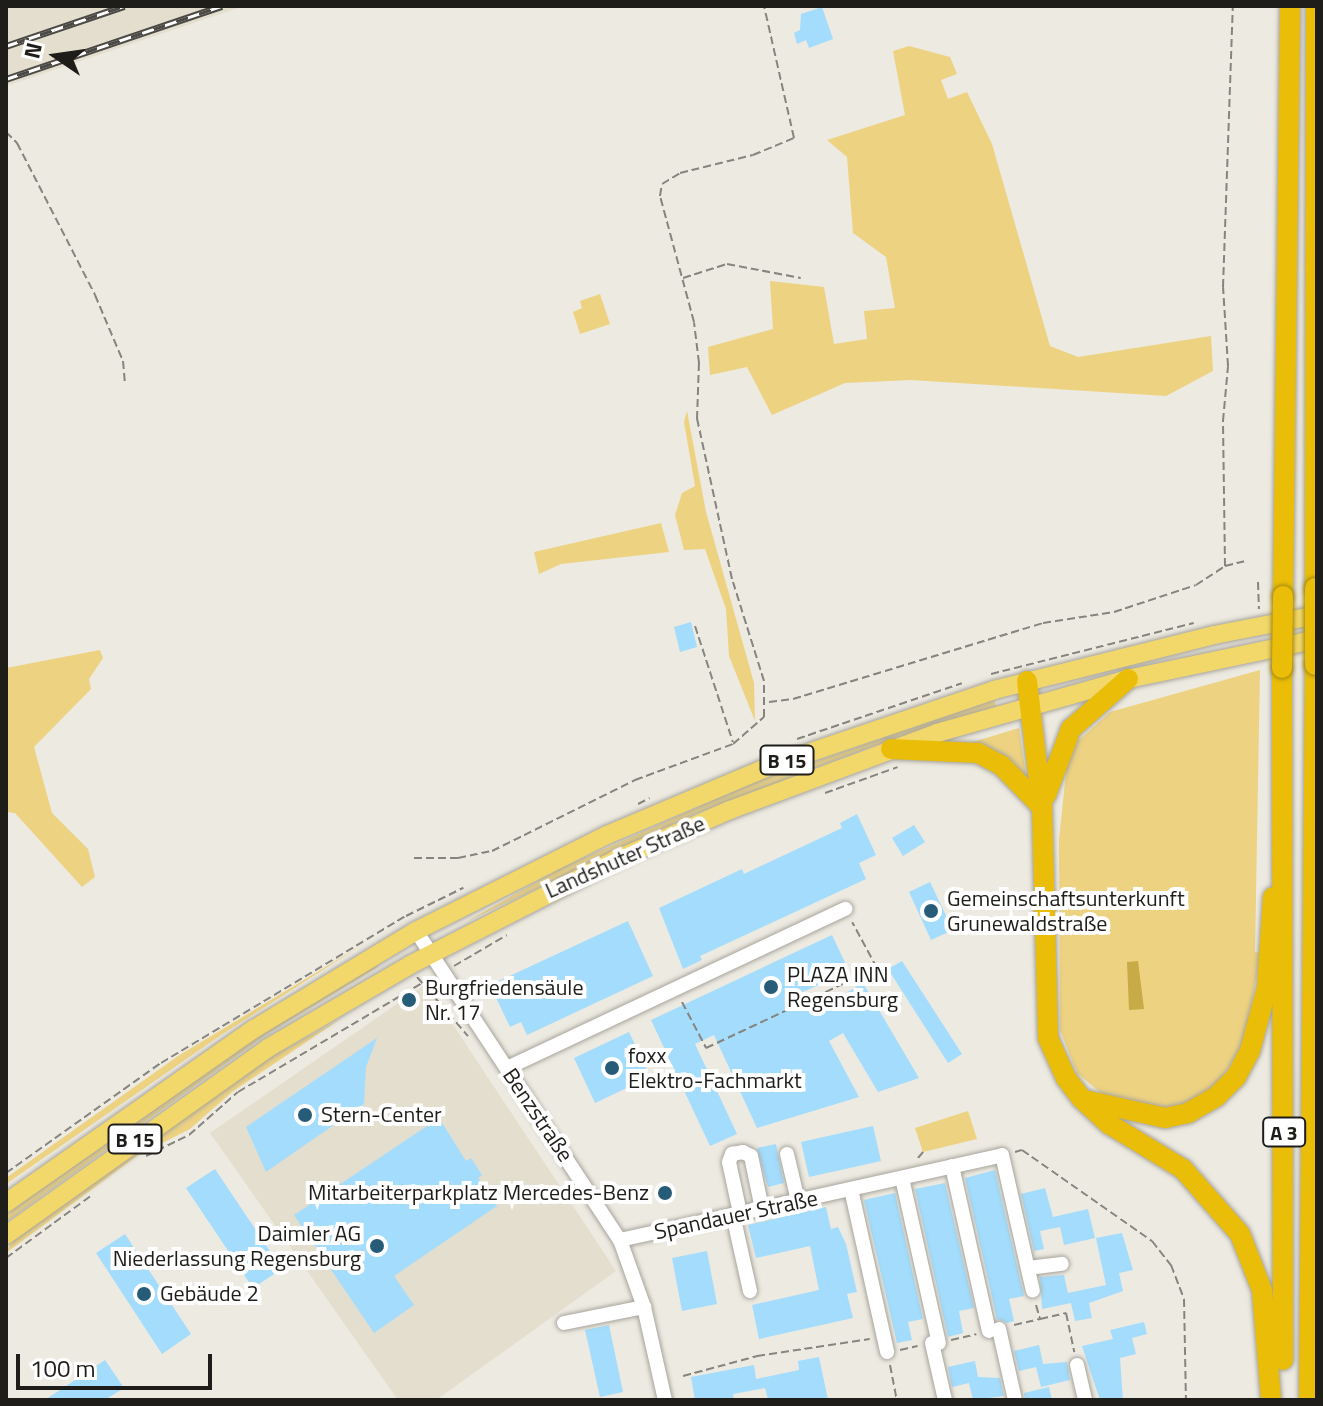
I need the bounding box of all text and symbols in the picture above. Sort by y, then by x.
north arrow [16,16,96,96]
text: N [14,39,51,62]
road number: B 15 [759,744,815,776]
street label: Landshuter Straße [541,810,709,904]
place label: Gemeinschaftsunterkunft Grunewaldstraße [947,885,1185,936]
marker: Gemeinschaftsunterkunft Grunewaldstraße [922,902,940,920]
place label: PLAZA INN Regensburg [787,961,898,1012]
place label: Burgfriedensäule Nr. 17 [425,974,584,1026]
marker: PLAZA INN Regensburg [762,978,780,996]
marker: Burgfriedensäule Nr. 17 [400,991,418,1009]
place label: foxx Elektro-Fachmarkt [628,1042,802,1094]
marker: foxx Elektro-Fachmarkt [603,1059,621,1077]
street label: Benzstraße [497,1063,579,1167]
place label: Stern-Center [321,1102,442,1128]
marker: Stern-Center [296,1106,314,1124]
road number: A 3 [1262,1116,1306,1148]
road number: B 15 [107,1123,163,1155]
place label: Mitarbeiterparkplatz Mercedes-Benz [308,1180,649,1206]
marker: Mitarbeiterparkplatz Mercedes-Benz [656,1184,674,1202]
street label: Spandauer Straße [652,1185,820,1245]
place label: Daimler AG Niederlassung Regensburg [113,1220,361,1272]
marker: Daimler AG Niederlassung Regensburg [368,1237,386,1255]
place label: Gebäude 2 [160,1281,259,1307]
marker: Gebäude 2 [135,1285,153,1303]
scale bar [20,1338,216,1388]
text: 100 m [30,1350,96,1386]

